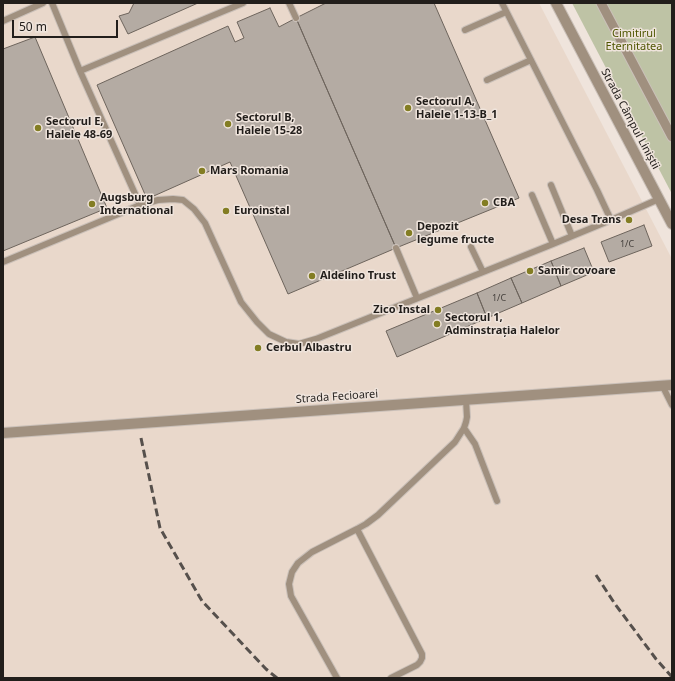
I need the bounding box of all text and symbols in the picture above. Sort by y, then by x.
scale bar [14,12,120,38]
text: 50 m [19,18,47,35]
park label: Cimitirul Eternitatea [606,27,662,53]
street label: Strada Câmpul Liniștii [598,66,662,172]
place label: Sectorul A, Halele 1-13-B_1 [416,95,498,121]
marker: Sectorul A, Halele 1-13-B_1 [403,103,413,113]
place label: Sectorul B, Halele 15-28 [236,111,302,137]
place label: Sectorul E, Halele 48-69 [46,115,112,141]
marker: Sectorul B, Halele 15-28 [223,119,233,129]
marker: Sectorul E, Halele 48-69 [33,123,43,133]
place label: Mars Romania [210,164,289,178]
marker: Mars Romania [197,166,207,176]
place label: Augsburg International [100,191,173,217]
place label: CBA [493,196,515,210]
marker: CBA [480,198,490,208]
marker: Augsburg International [87,199,97,209]
place label: Euroinstal [234,204,289,218]
marker: Euroinstal [221,206,231,216]
place label: Desa Trans [562,213,621,227]
marker: Desa Trans [624,215,634,225]
place label: Depozit legume fructe [417,220,494,246]
marker: Depozit legume fructe [404,228,414,238]
house number: 1/C [620,239,634,249]
place label: Samir covoare [538,264,616,278]
marker: Samir covoare [525,266,535,276]
place label: Aldelino Trust [320,269,396,283]
marker: Aldelino Trust [307,271,317,281]
house number: 1/C [492,293,506,303]
place label: Zico Instal [373,303,430,317]
marker: Zico Instal [433,305,443,315]
place label: Sectorul 1, Adminstrația Halelor [445,311,560,337]
marker: Sectorul 1, Adminstrația Halelor [432,319,442,329]
place label: Cerbul Albastru [266,341,352,355]
marker: Cerbul Albastru [253,343,263,353]
street label: Strada Fecioarei [295,388,379,406]

